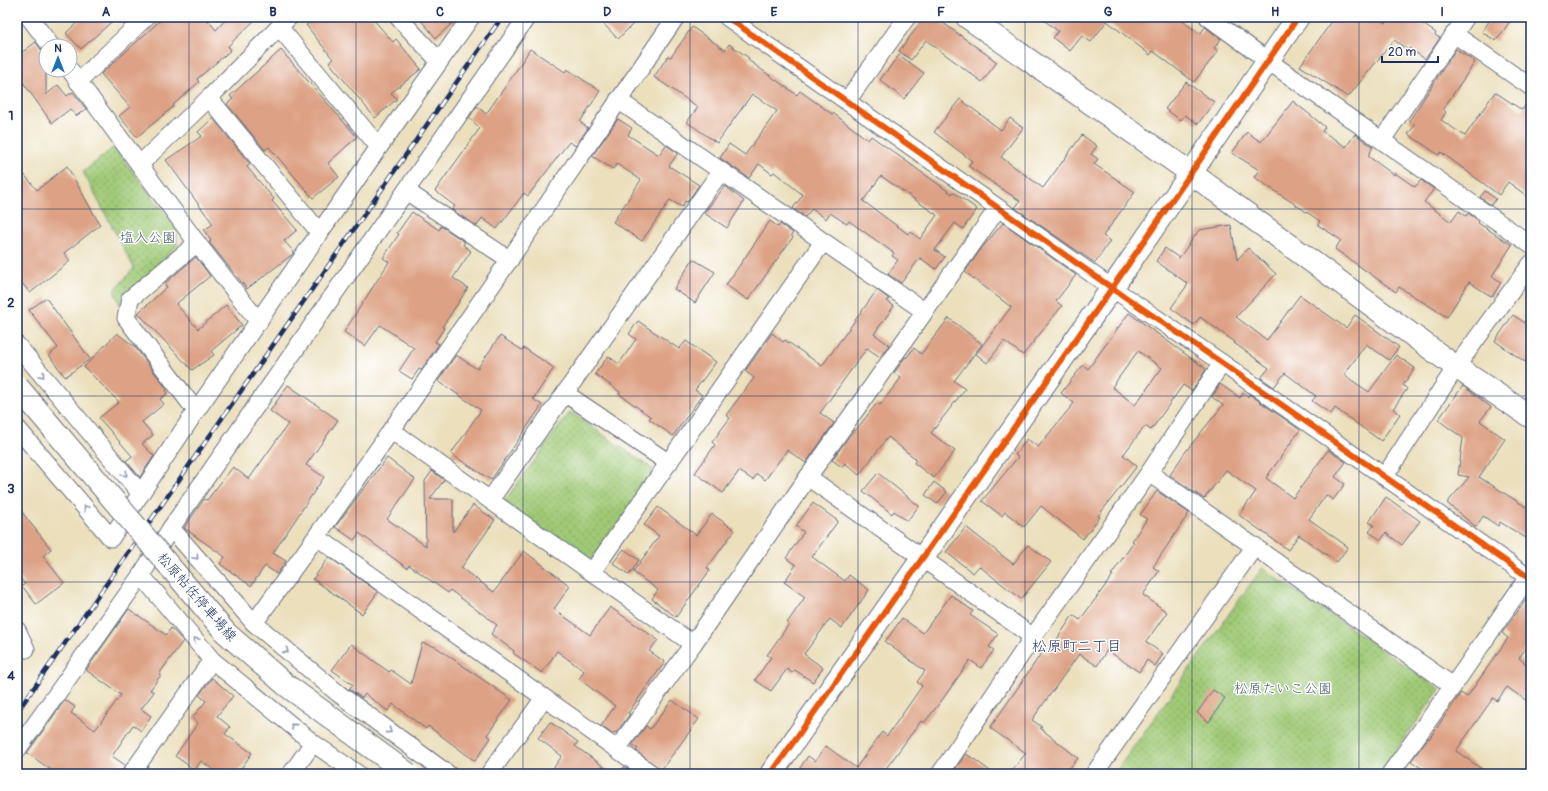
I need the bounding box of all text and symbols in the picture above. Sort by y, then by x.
text: A [102,4,111,20]
text: B [269,4,277,20]
text: C [436,4,444,20]
text: D [603,4,611,20]
text: E [771,4,778,20]
text: F [937,4,945,20]
text: G [1104,4,1113,20]
text: H [1271,4,1279,20]
text: I [1440,4,1444,20]
north arrow [38,38,78,78]
scale bar [1382,38,1438,64]
text: N [54,42,62,55]
text: 20 m [1388,45,1417,60]
text: 1 [8,108,14,124]
park label: 塩入公園 [120,229,176,246]
text: 2 [7,295,15,311]
one-way arrow [37,370,44,377]
one-way arrow [121,470,128,477]
text: 3 [7,481,15,497]
one-way arrow [83,506,90,513]
street label: 松原帖佐停車場線 [154,549,240,645]
one-way arrow [192,553,199,560]
district label: 松原町二丁目 [1032,637,1122,656]
one-way arrow [193,638,200,645]
one-way arrow [282,646,289,653]
text: 4 [7,668,15,684]
park label: 松原たいこ公園 [1234,680,1332,697]
one-way arrow [290,724,297,731]
one-way arrow [384,726,391,733]

